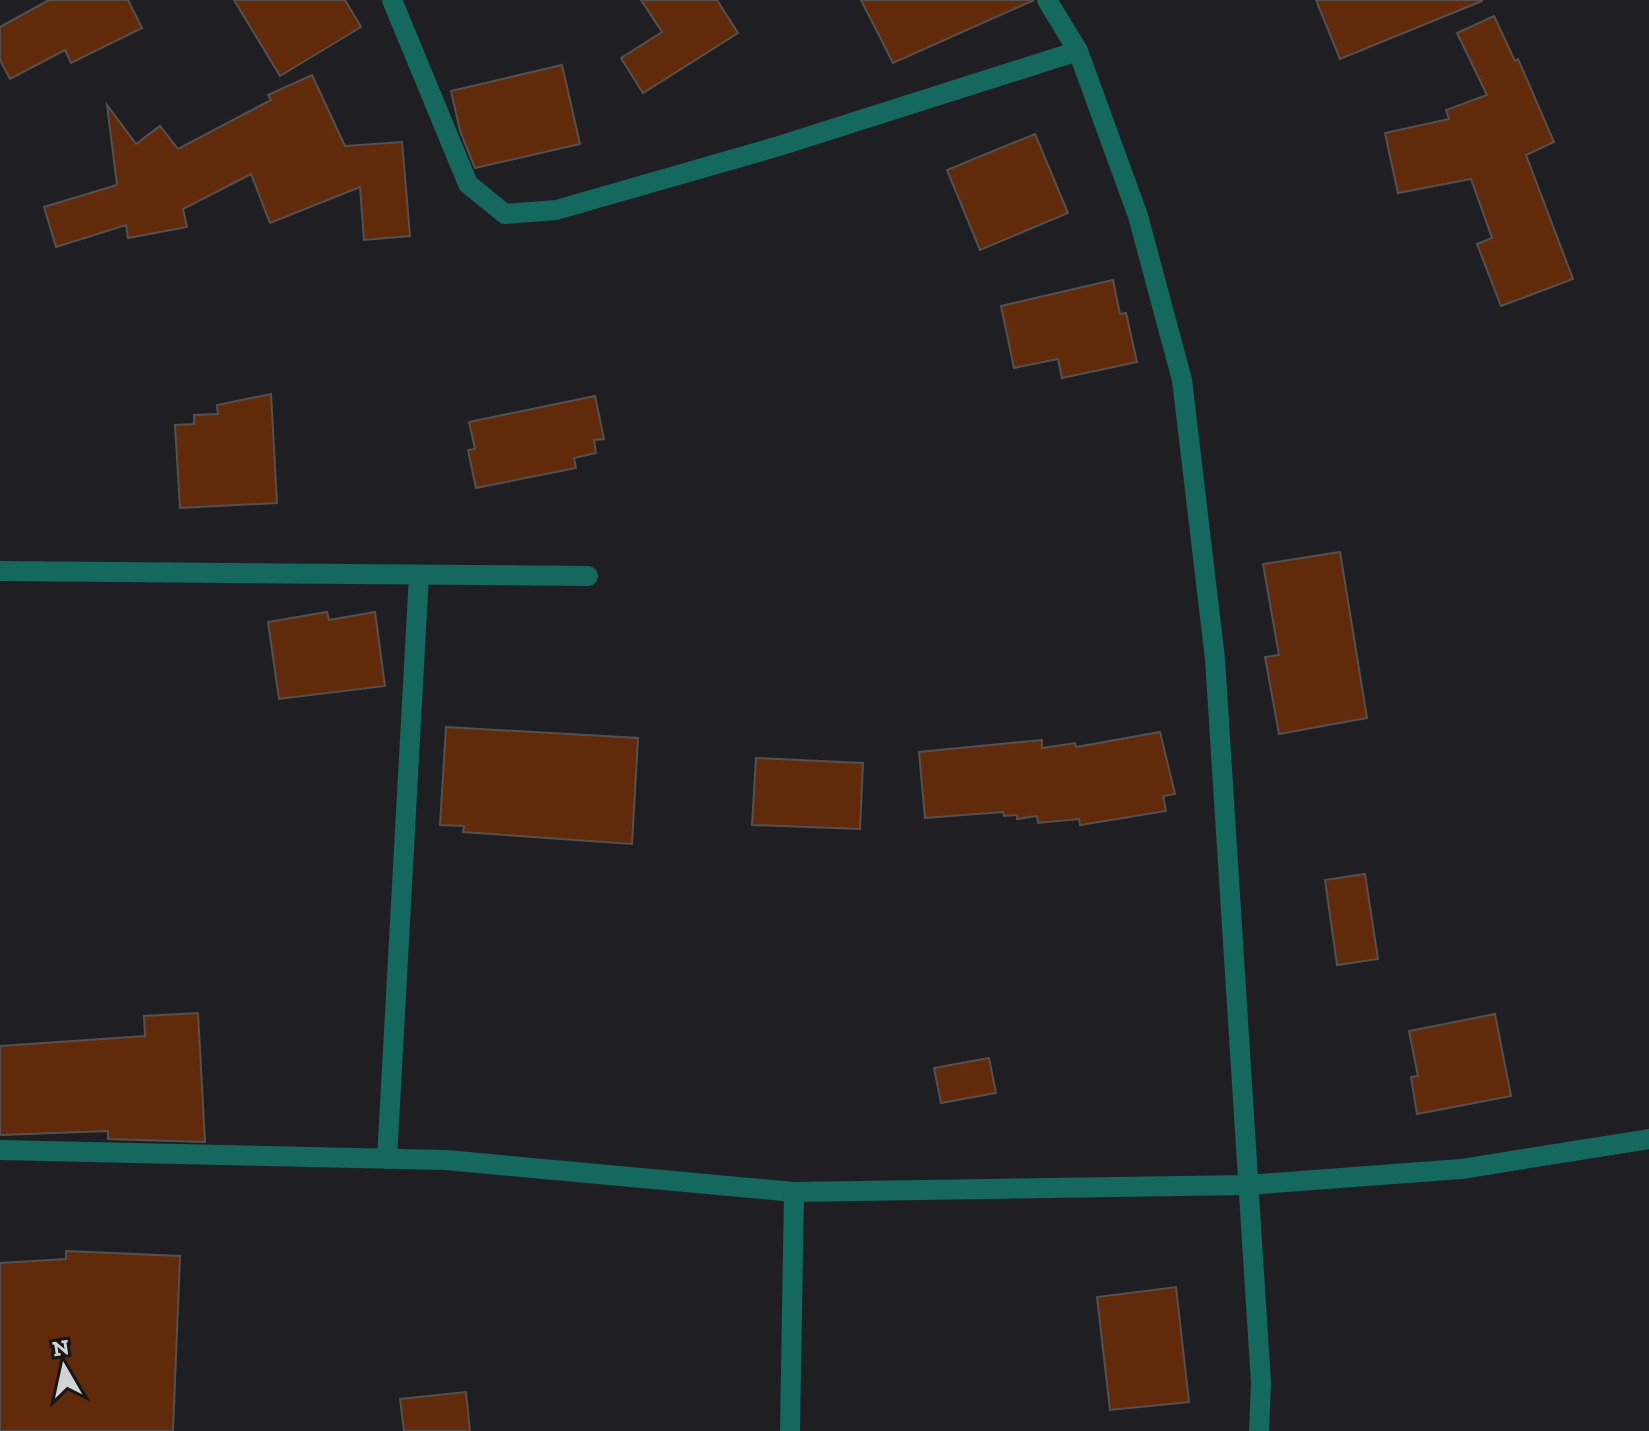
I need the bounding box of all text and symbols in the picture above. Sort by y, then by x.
north arrow [24,1327,104,1407]
text: N [51,1333,72,1362]

